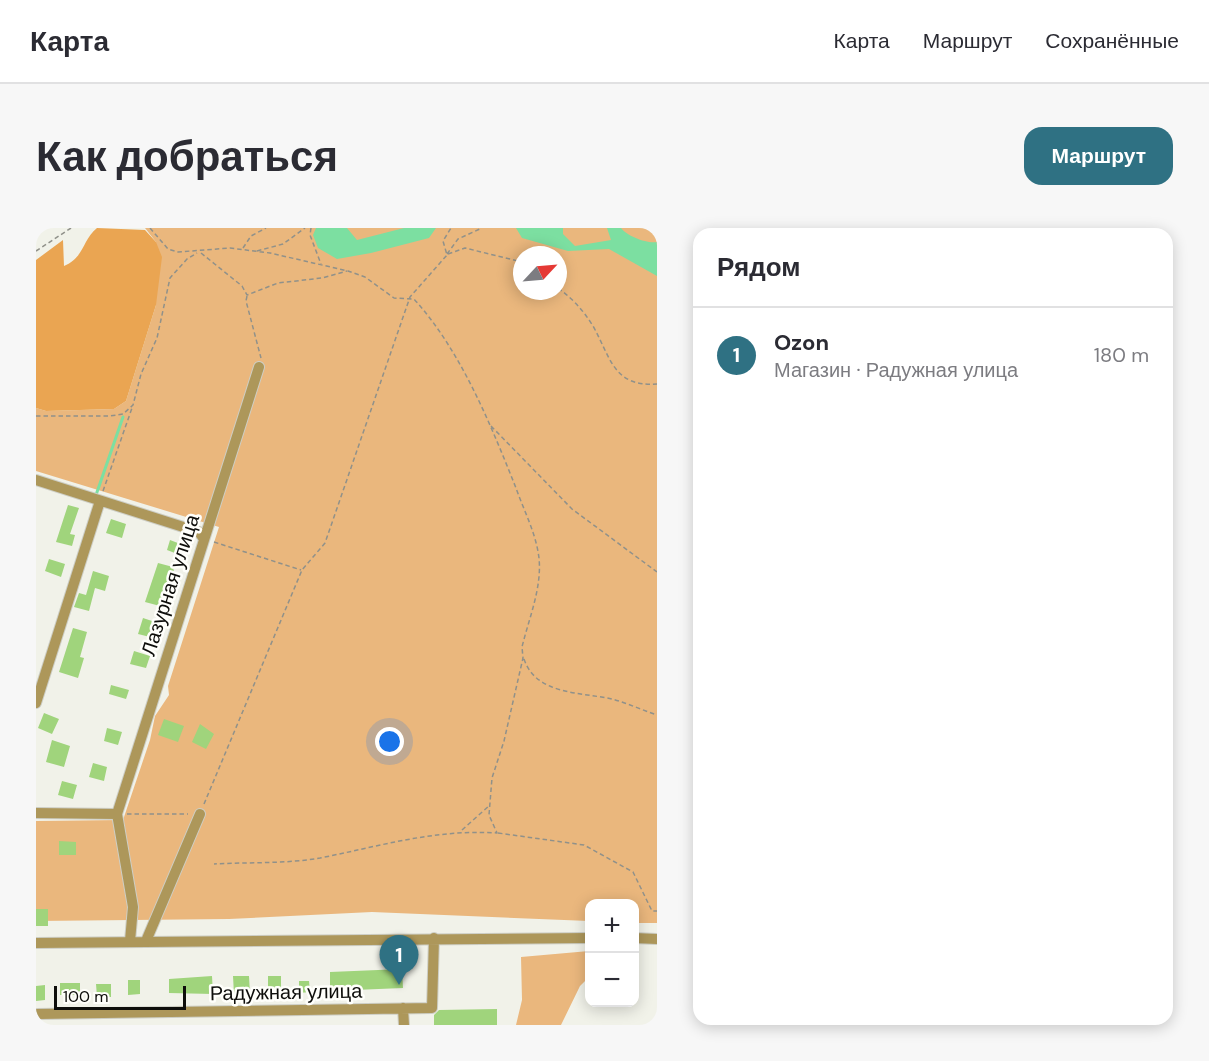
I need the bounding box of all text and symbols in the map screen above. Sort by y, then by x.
text: Карта [30,23,109,60]
text: Карта [834,27,890,55]
text: Маршрут [923,27,1012,55]
text: Сохранённые [1045,27,1179,55]
button: Маршрут [1024,127,1173,185]
text: Как добраться [36,129,338,184]
north arrow [513,246,567,300]
text: Рядом [717,250,800,284]
text: Ozon [774,328,829,357]
text: 1 [733,342,740,368]
text: 180 m [1094,342,1149,368]
text: Магазин · Радужная улица [774,357,1018,383]
street label: Лазурная улица [135,510,205,659]
your location [375,727,404,756]
map controls [585,899,639,1007]
button: + [585,899,639,953]
pin: 1 [380,936,418,985]
button: − [585,953,639,1007]
street label: Радужная улица [210,978,363,1006]
scale bar [54,983,186,1010]
text: 100 m [63,986,108,1007]

